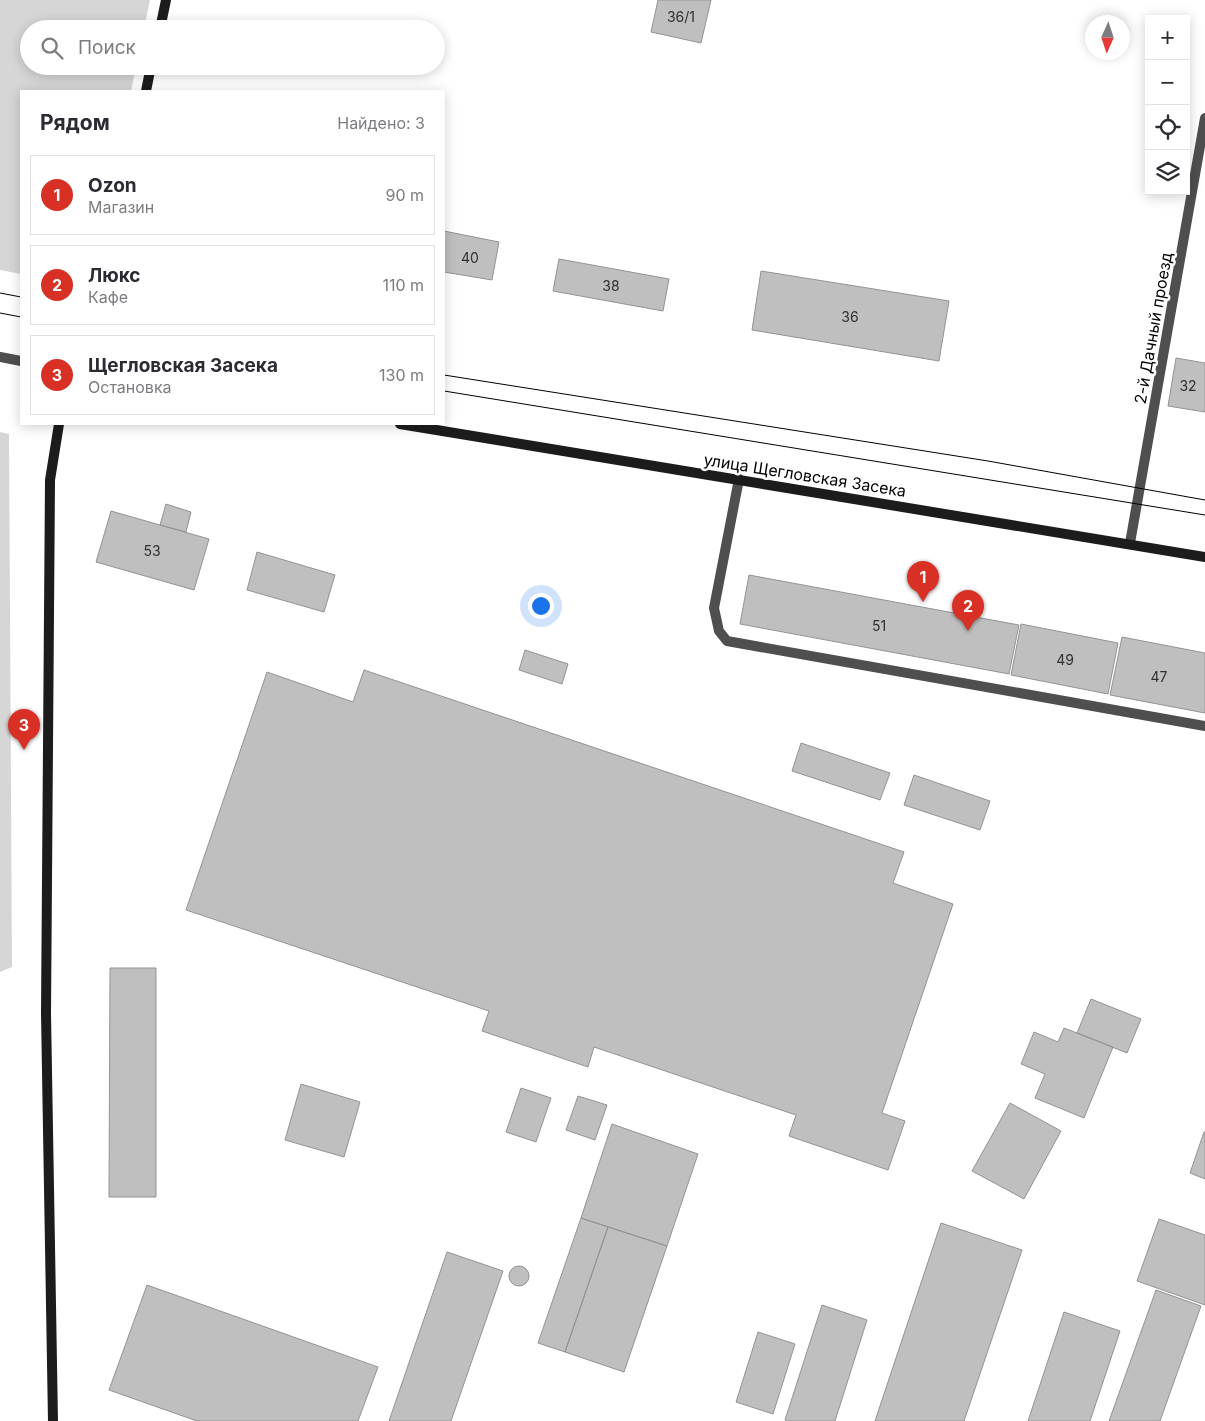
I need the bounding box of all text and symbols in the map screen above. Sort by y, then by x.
house number: 36/1 [667,8,695,25]
north arrow [1085,15,1130,60]
map controls [1145,15,1190,195]
button: + [1145,15,1190,60]
search box [20,20,445,75]
icon: search [38,34,66,62]
text: Поиск [78,36,136,59]
button: − [1145,60,1190,105]
button: locate [1145,105,1190,150]
text: Рядом [40,110,110,135]
text: Найдено: 3 [337,113,425,133]
button: layers [1145,150,1190,195]
text: Ozon [88,174,137,197]
text: 1 [54,185,60,205]
text: 90 m [385,185,424,205]
text: Магазин [88,197,154,217]
house number: 40 [461,249,479,266]
street label: 2-й Дачный проезд [1130,251,1176,405]
text: Люкс [88,264,141,287]
text: 2 [52,275,62,295]
text: 110 m [382,275,424,295]
house number: 38 [602,277,620,294]
text: Кафе [88,287,128,307]
house number: 36 [841,308,859,325]
text: Щегловская Засека [88,354,278,377]
text: 3 [52,365,62,385]
text: 130 m [379,365,424,385]
text: Остановка [88,377,172,397]
house number: 32 [1179,377,1197,394]
street label: улица Щегловская Засека [702,449,908,501]
house number: 53 [143,542,161,559]
pin: 1 [907,561,939,602]
pin: 2 [952,590,984,631]
your location [528,593,554,619]
house number: 51 [872,617,886,634]
house number: 49 [1056,651,1074,668]
house number: 47 [1151,668,1168,685]
pin: 3 [8,709,40,750]

